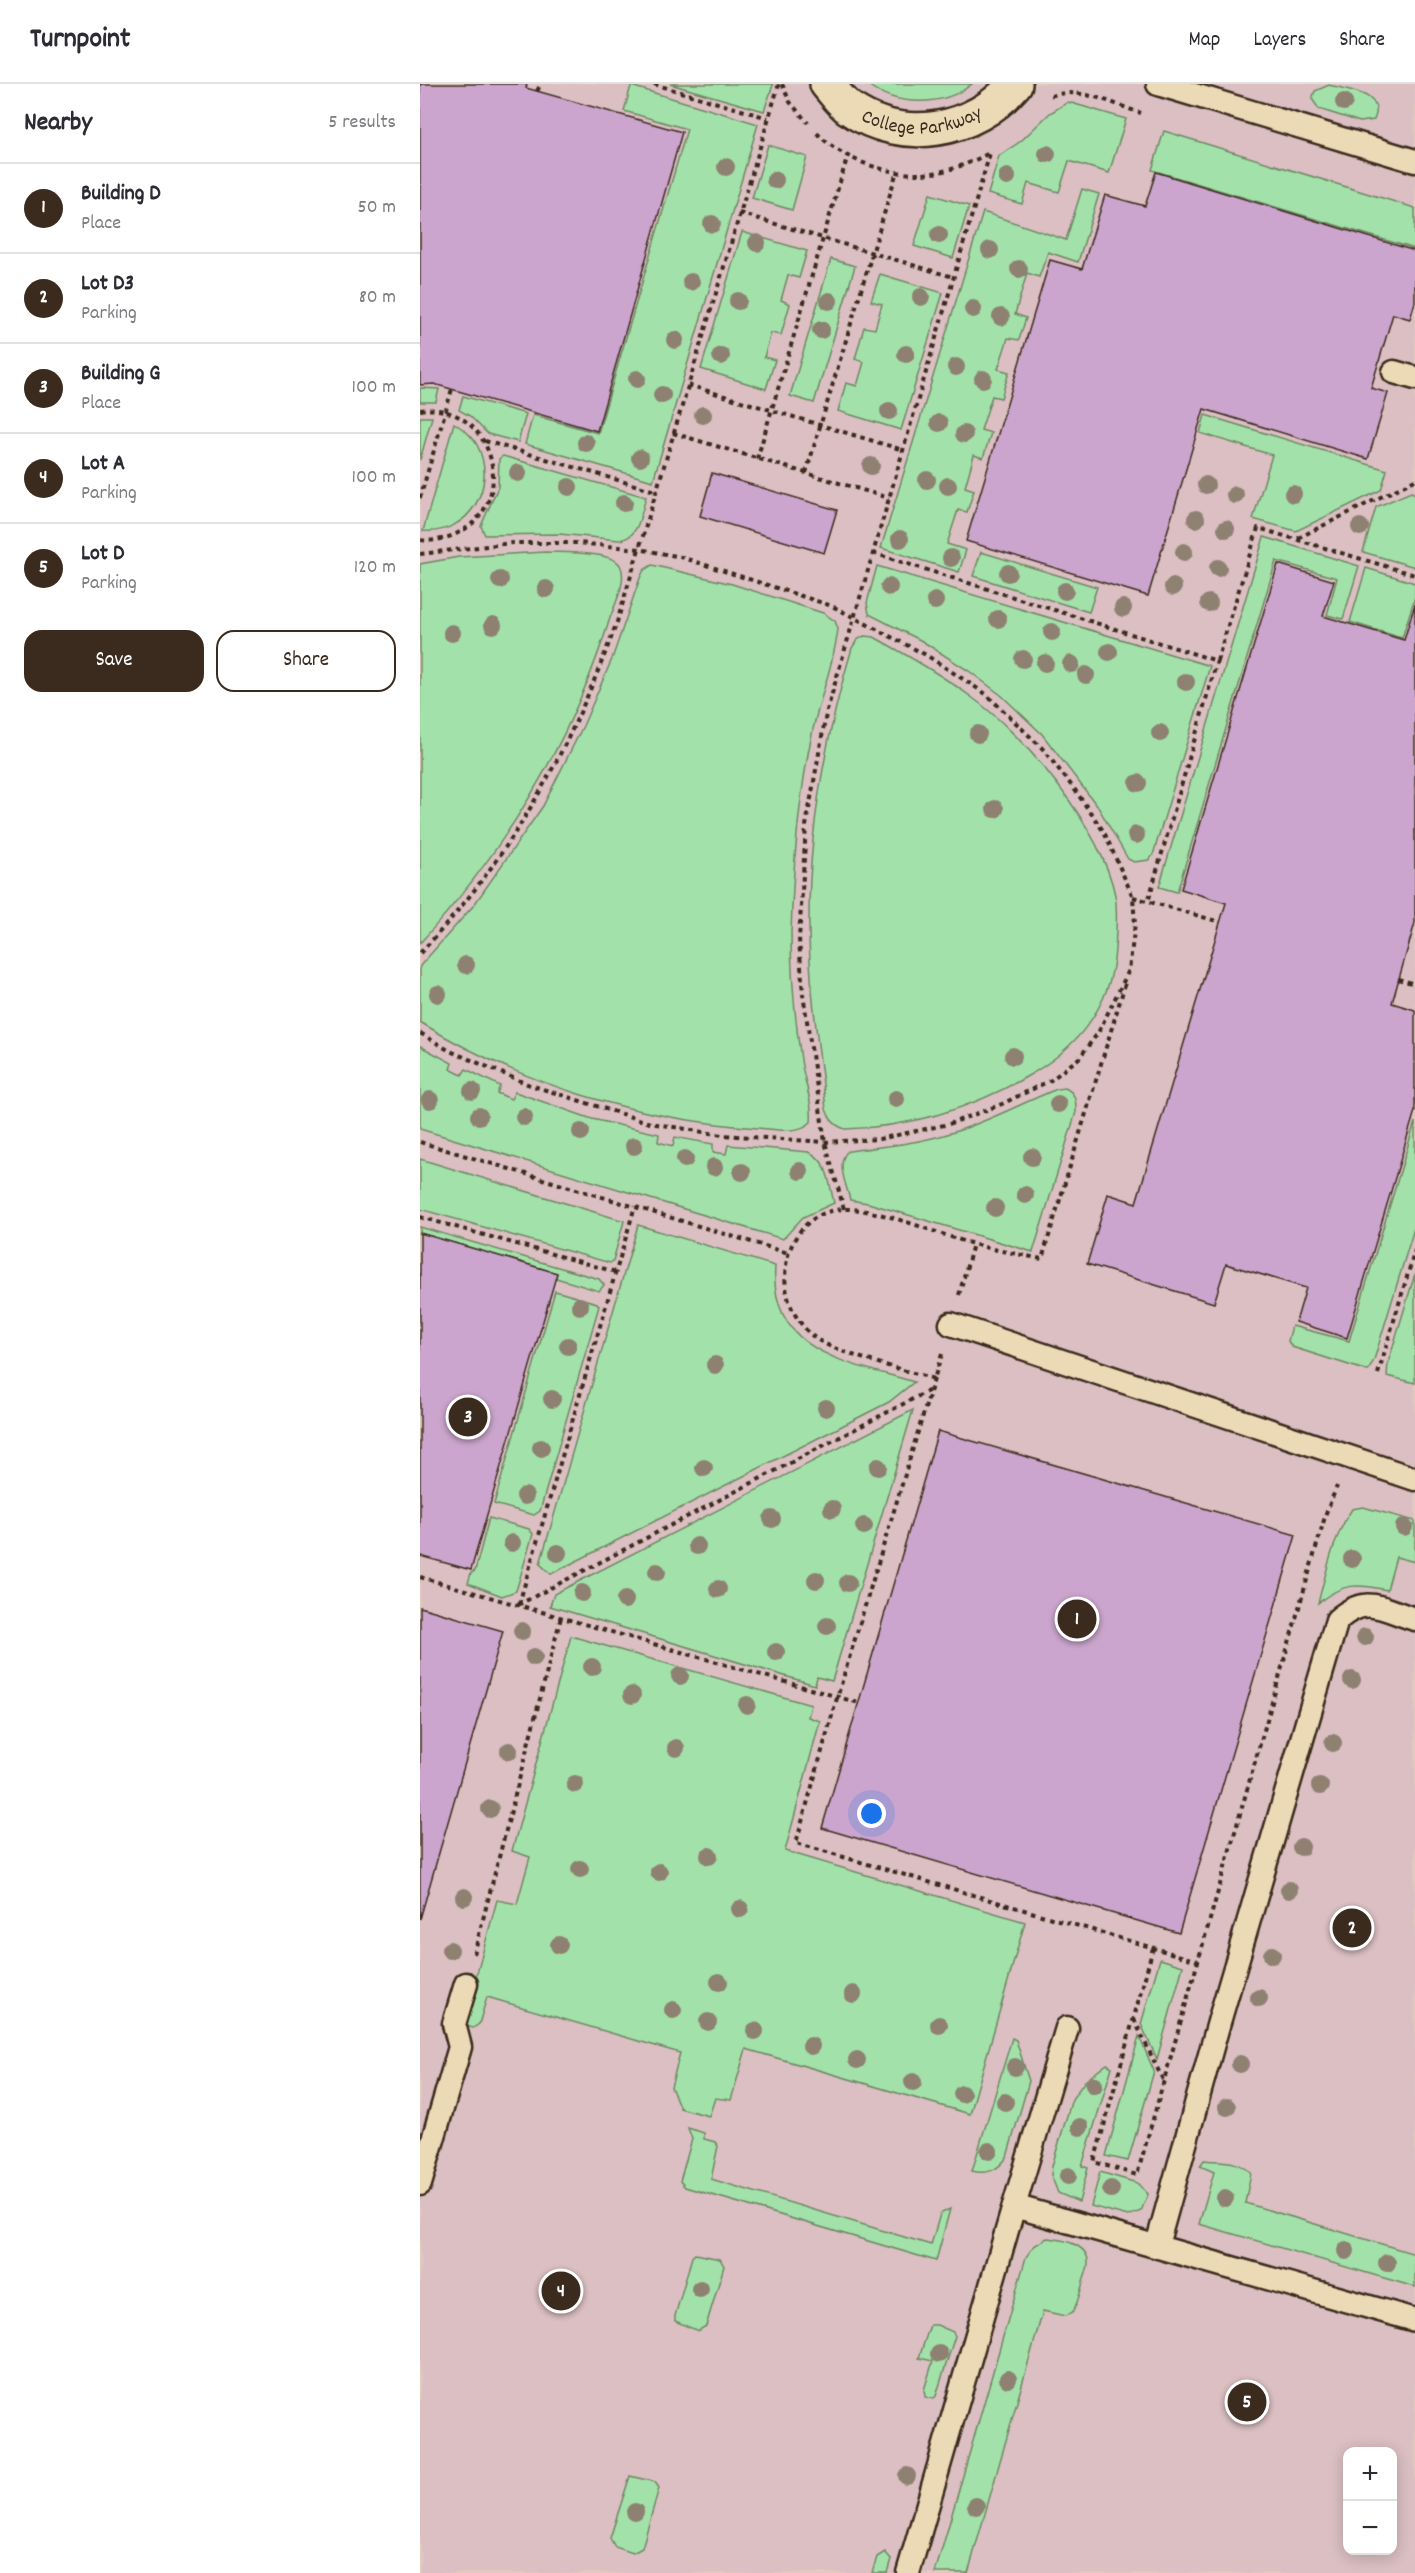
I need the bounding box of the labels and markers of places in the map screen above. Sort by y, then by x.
pin: 3 [448,1394,488,1440]
pin: 1 [1058,1596,1096,1642]
pin: 2 [1332,1906,1372,1950]
pin: 4 [542,2268,580,2314]
pin: 5 [1228,2380,1266,2424]

